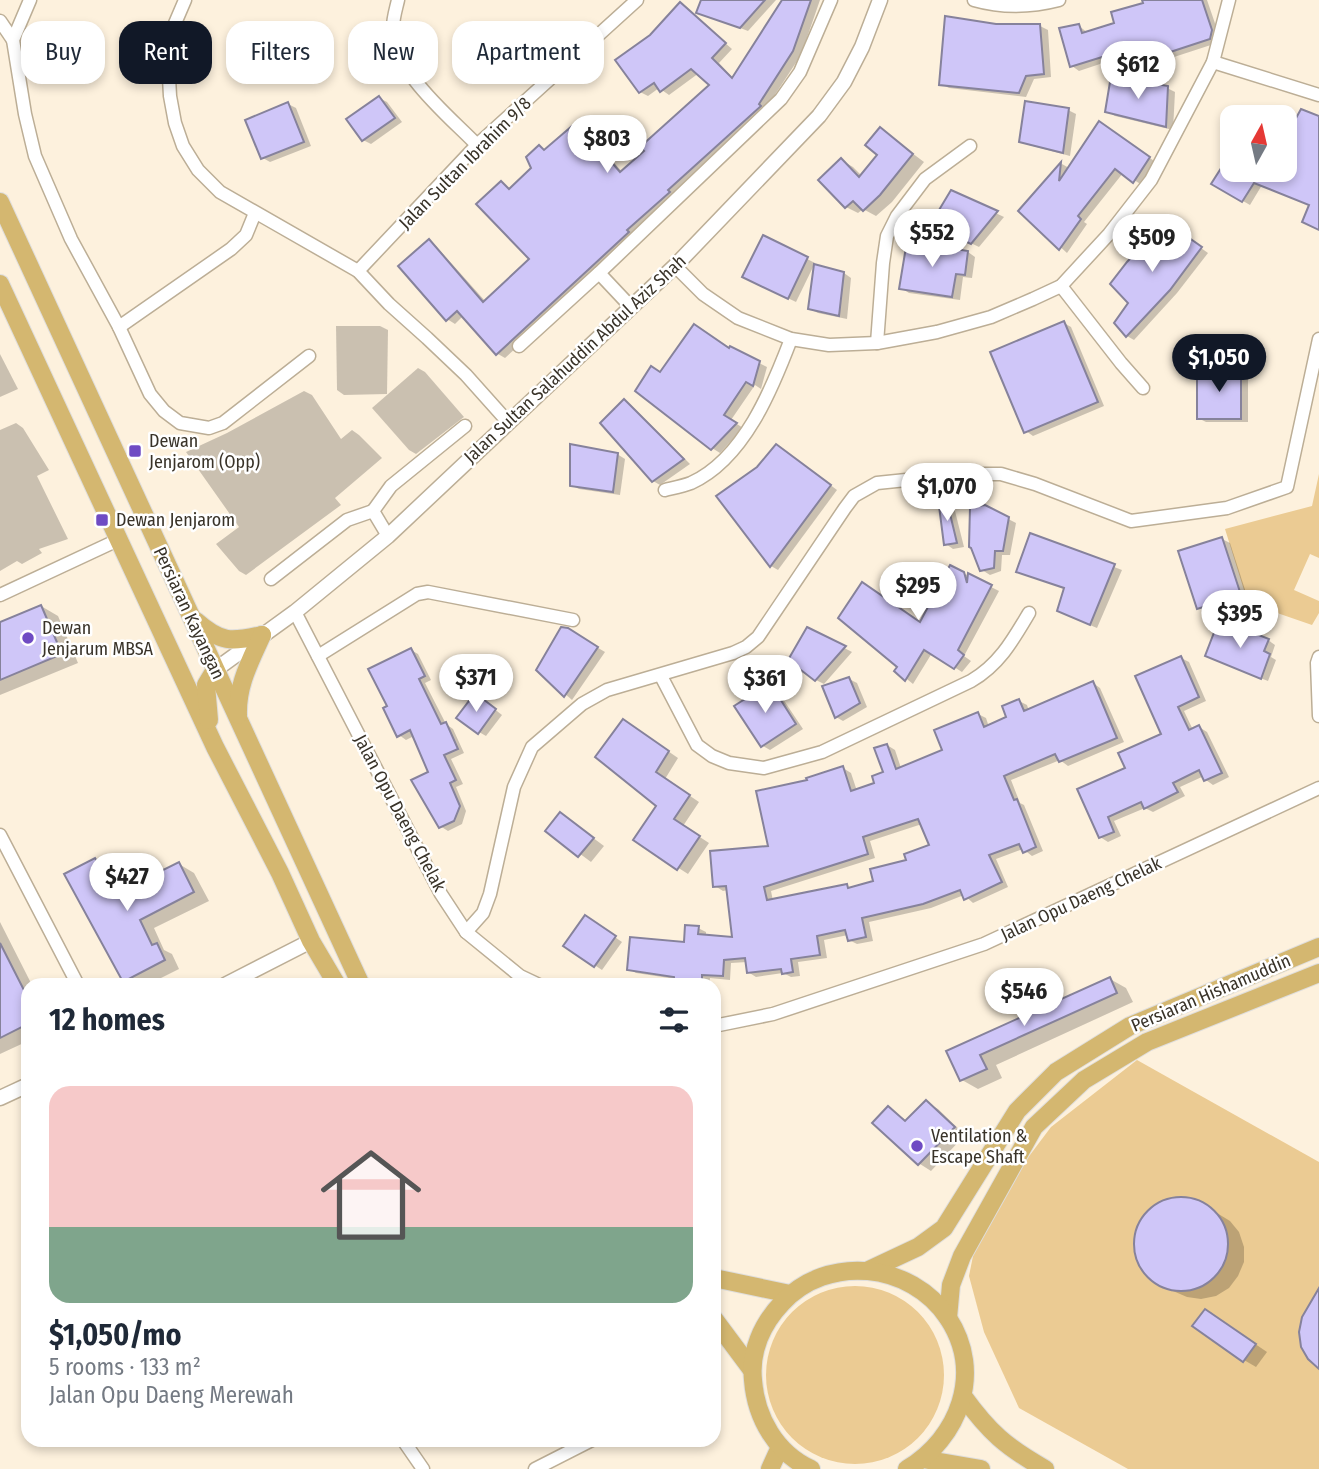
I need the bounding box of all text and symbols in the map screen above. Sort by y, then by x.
chip: Buy [21,21,105,84]
chip: Rent [119,21,212,84]
chip: Filters [226,21,334,84]
chip: New [348,21,438,84]
chip: Apartment [452,21,604,84]
pin: $612 [1097,42,1179,101]
text: $612 [1117,50,1159,78]
street label: Jalan Sultan Ibrahim 9/8 [394,92,536,234]
north arrow [1220,105,1297,182]
map controls [1220,105,1297,182]
pin: $803 [566,116,648,175]
text: $803 [584,124,630,152]
pin: $552 [891,210,973,269]
pin: $509 [1111,215,1193,274]
text: $552 [910,218,954,246]
text: $509 [1128,223,1176,251]
street label: Jalan Sultan Salahuddin Abdul Aziz Shah [459,250,691,468]
pin: $1,050 [1162,334,1276,394]
text: $1,050 [1188,343,1250,371]
place label: Dewan Jenjarom (Opp) [149,430,260,473]
marker: Dewan Jenjarom (Opp) [127,443,143,459]
pin: $1,070 [890,463,1004,523]
text: $1,070 [917,472,977,500]
place label: Dewan Jenjarom [116,509,235,531]
marker: Dewan Jenjarom [94,512,110,528]
street label: Persiaran Kayangan [149,543,229,683]
pin: $295 [877,562,959,622]
text: $295 [896,571,940,599]
pin: $395 [1199,590,1281,650]
text: $395 [1217,599,1263,627]
place label: Dewan Jenjarum MBSA [42,617,154,660]
marker: Dewan Jenjarum MBSA [20,630,36,646]
pin: $371 [435,654,517,714]
pin: $361 [724,656,806,715]
text: $371 [455,663,497,691]
text: $361 [744,664,786,692]
street label: Jalan Opu Daeng Chelak [349,731,451,896]
street label: Jalan Opu Daeng Chelak [997,852,1165,946]
pin: $427 [86,853,168,913]
text: $427 [105,862,149,890]
street label: Persiaran Hishamuddin [1128,949,1294,1037]
pin: $546 [983,968,1065,1028]
text: $546 [1001,977,1047,1005]
icon: filters [655,1001,693,1039]
text: 12 homes [49,1002,165,1038]
place label: Ventilation & Escape Shaft [931,1125,1028,1168]
icon: home [308,1132,434,1258]
marker: Ventilation & Escape Shaft [909,1138,925,1154]
text: $1,050/mo [49,1317,181,1353]
text: 5 rooms · 133 m² [49,1353,201,1381]
text: Jalan Opu Daeng Merewah [49,1381,294,1409]

